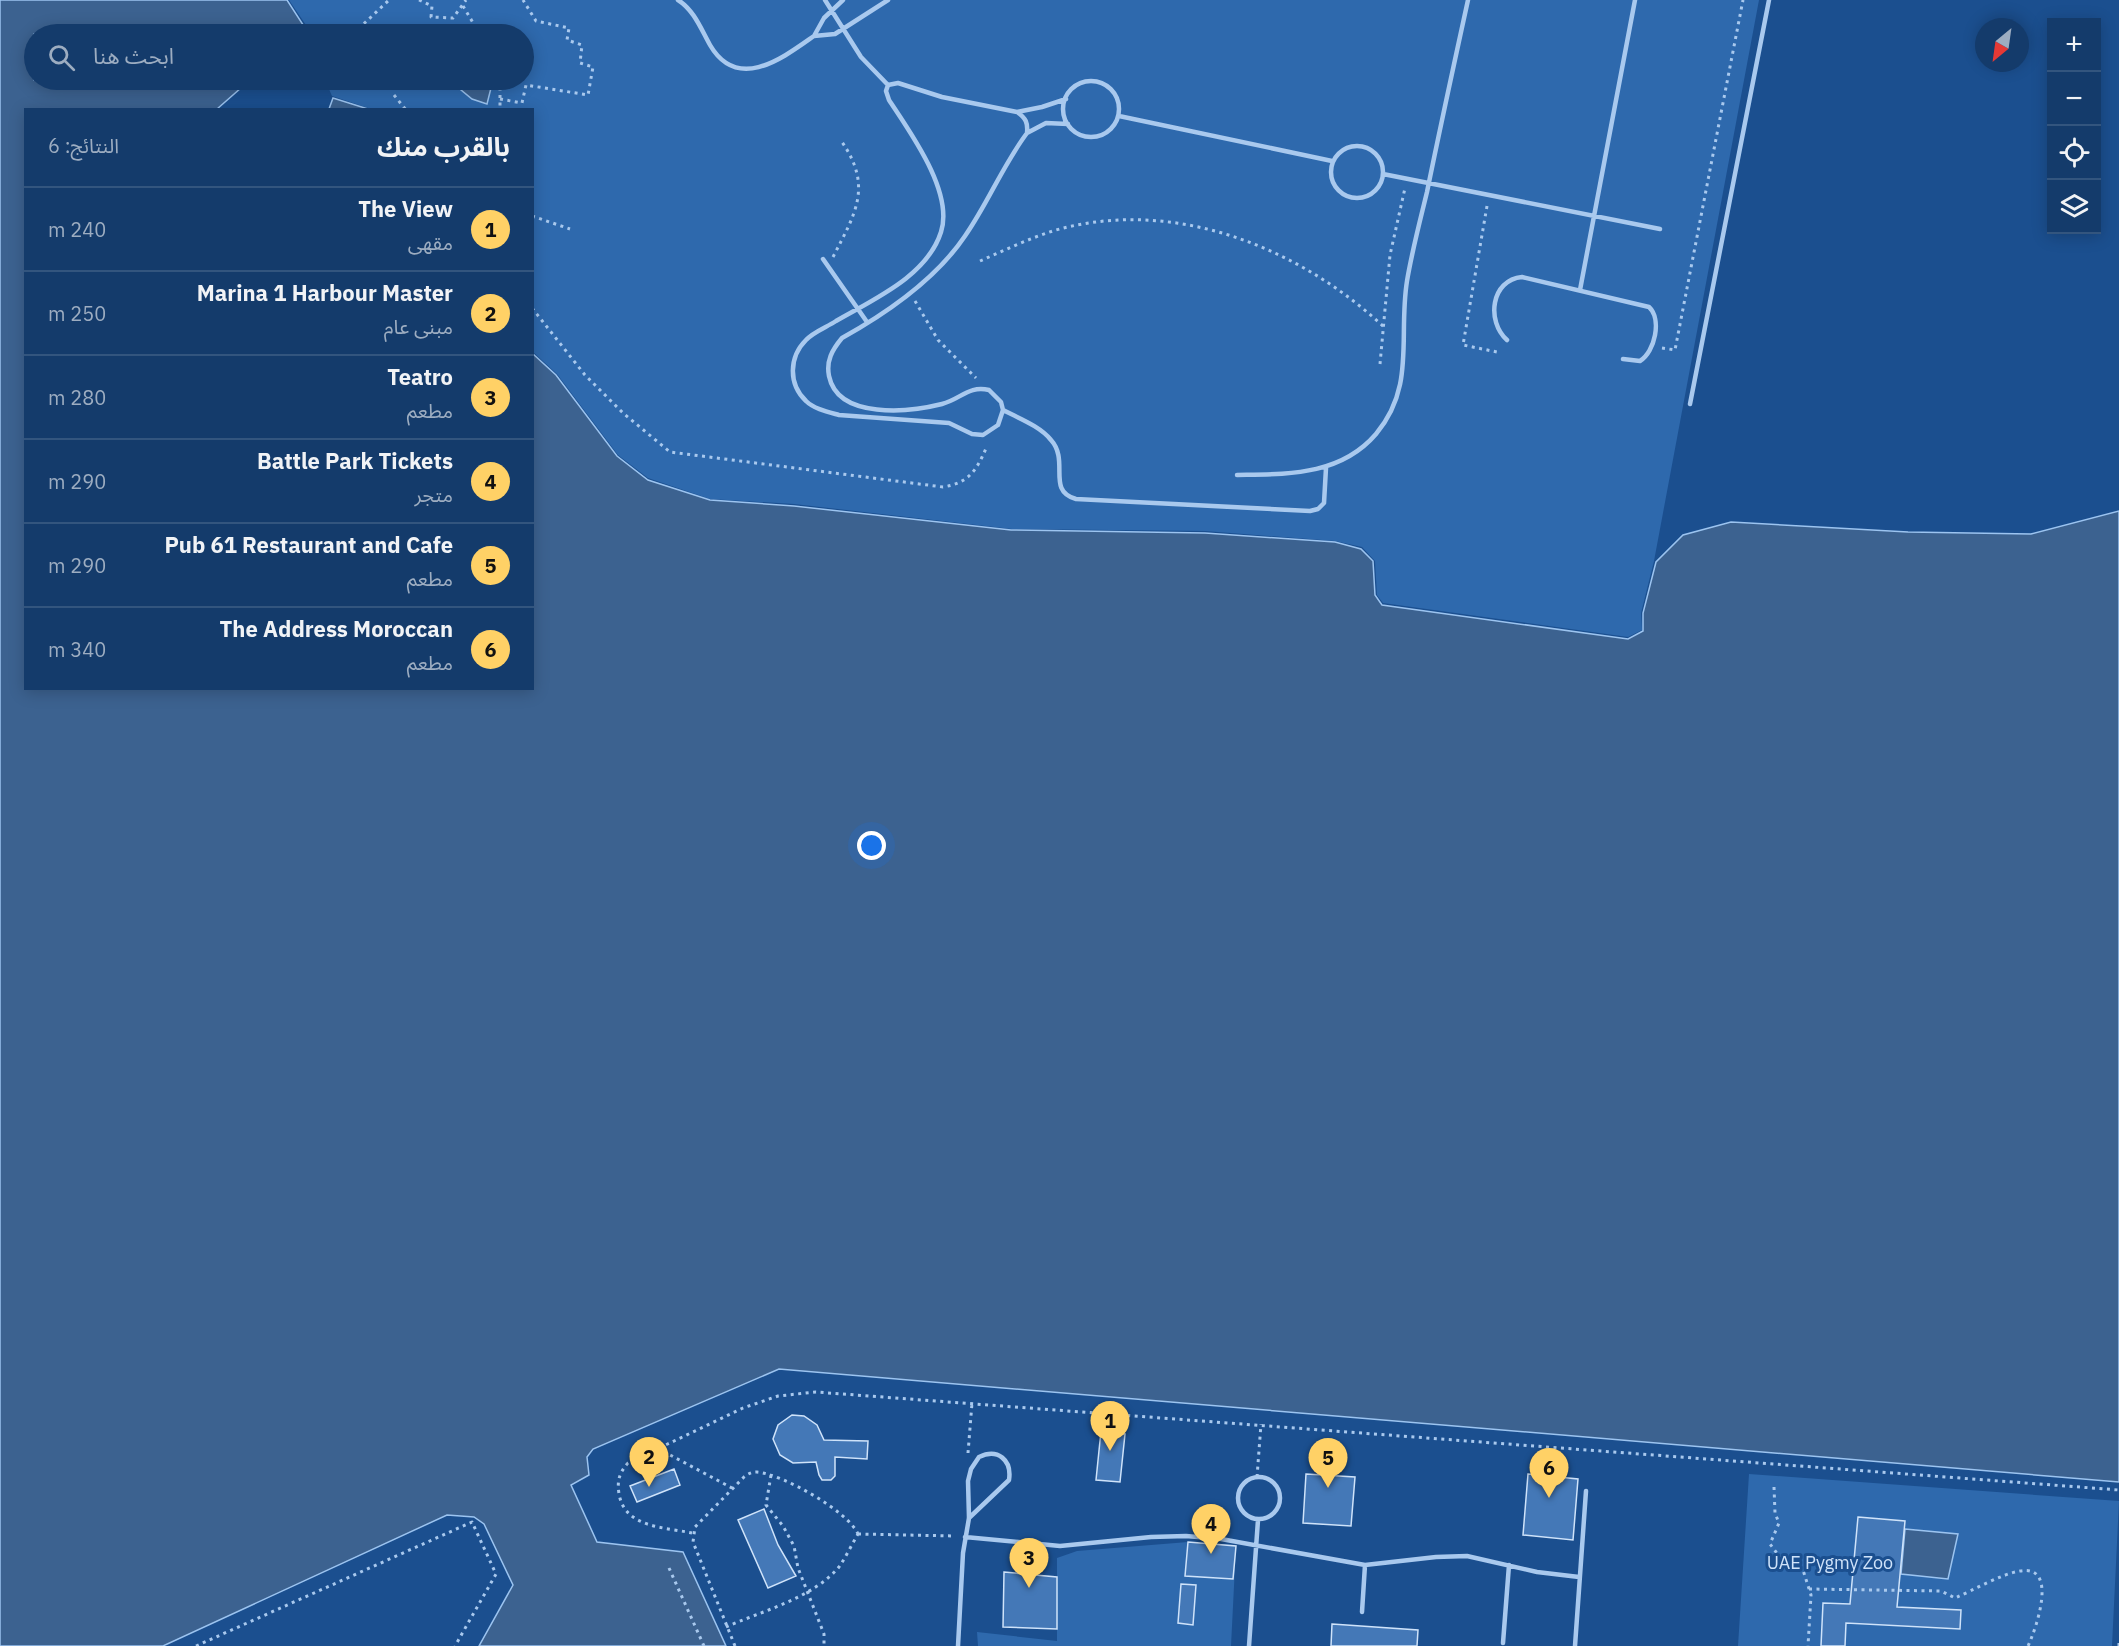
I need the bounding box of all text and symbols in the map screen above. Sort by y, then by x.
north arrow [1975,18,2029,72]
map controls [2047,18,2101,234]
button: + [2047,18,2101,72]
search box [24,24,534,90]
icon: search [45,41,78,74]
text: ابحث هنا [93,41,174,70]
button: − [2047,72,2101,126]
button: locate [2047,126,2101,180]
text: بالقرب منك [377,129,510,163]
text: النتائج: 6 [48,132,119,159]
button: layers [2047,180,2101,234]
text: The View [358,194,453,223]
text: 240 m [48,216,106,243]
text: 1 [485,216,497,243]
text: مقهى [408,229,453,256]
text: Marina 1 Harbour Master [197,278,453,307]
text: 250 m [48,300,106,327]
text: 2 [485,300,497,327]
text: مبنى عام [384,313,453,340]
text: Teatro [387,362,453,391]
text: 280 m [48,384,106,411]
text: 3 [485,384,497,411]
text: مطعم [407,397,453,424]
text: Battle Park Tickets [257,446,453,475]
text: 290 m [48,468,106,495]
text: 4 [485,468,497,495]
text: متجر [414,481,453,508]
text: Pub 61 Restaurant and Cafe [164,530,453,559]
text: 290 m [48,552,106,579]
text: 5 [485,552,497,579]
text: مطعم [407,565,453,592]
text: The Address Moroccan [219,614,453,643]
text: 340 m [48,636,106,663]
text: 6 [485,636,497,663]
text: مطعم [407,649,453,676]
your location [857,831,886,860]
pin: 1 [1090,1402,1130,1451]
pin: 2 [630,1438,668,1487]
pin: 5 [1308,1438,1348,1488]
pin: 6 [1530,1448,1568,1498]
pin: 4 [1192,1504,1230,1554]
pin: 3 [1010,1538,1048,1588]
park label: UAE Pygmy Zoo [1767,1551,1893,1574]

